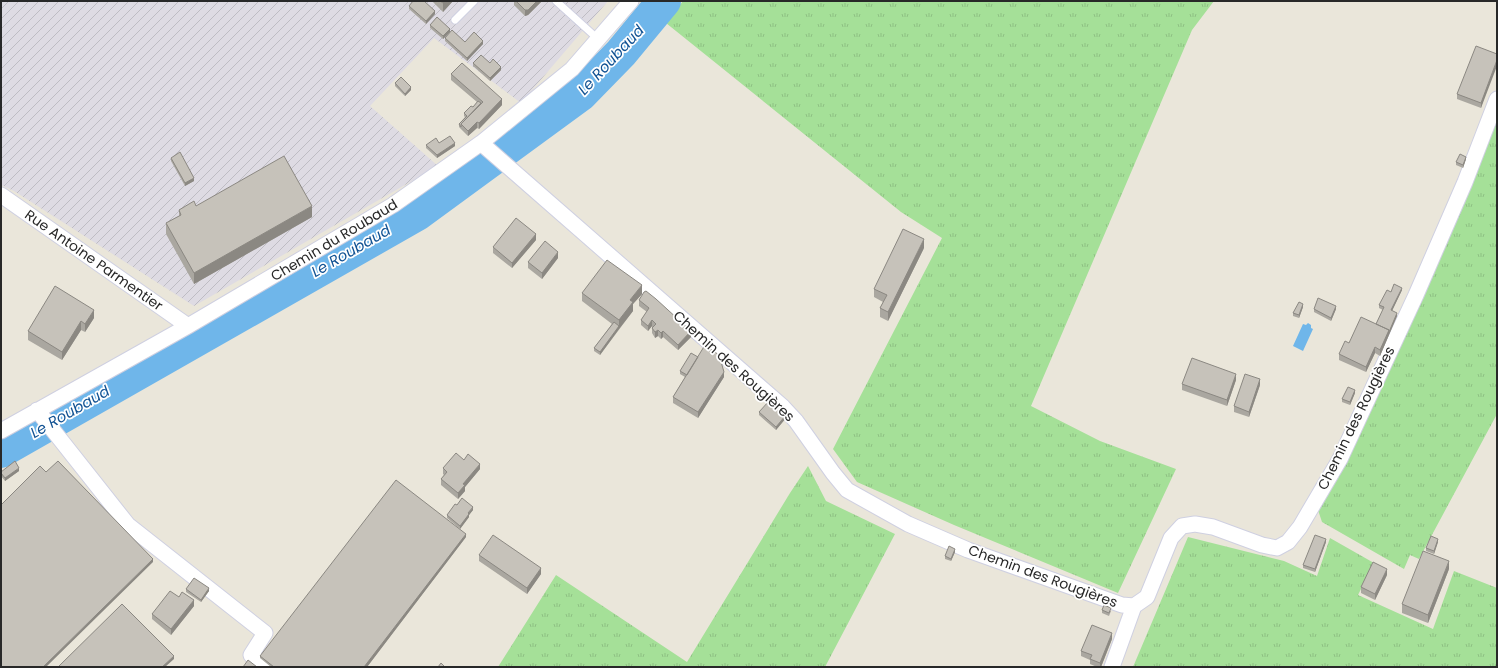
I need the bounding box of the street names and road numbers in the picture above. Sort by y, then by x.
street label: Chemin du Roubaud [267,194,401,286]
street label: Rue Antoine Parmentier [21,205,167,315]
street label: Chemin des Rougières [669,306,799,426]
street label: Chemin des Rougières [1313,343,1399,493]
street label: Chemin des Rougières [966,540,1120,612]

